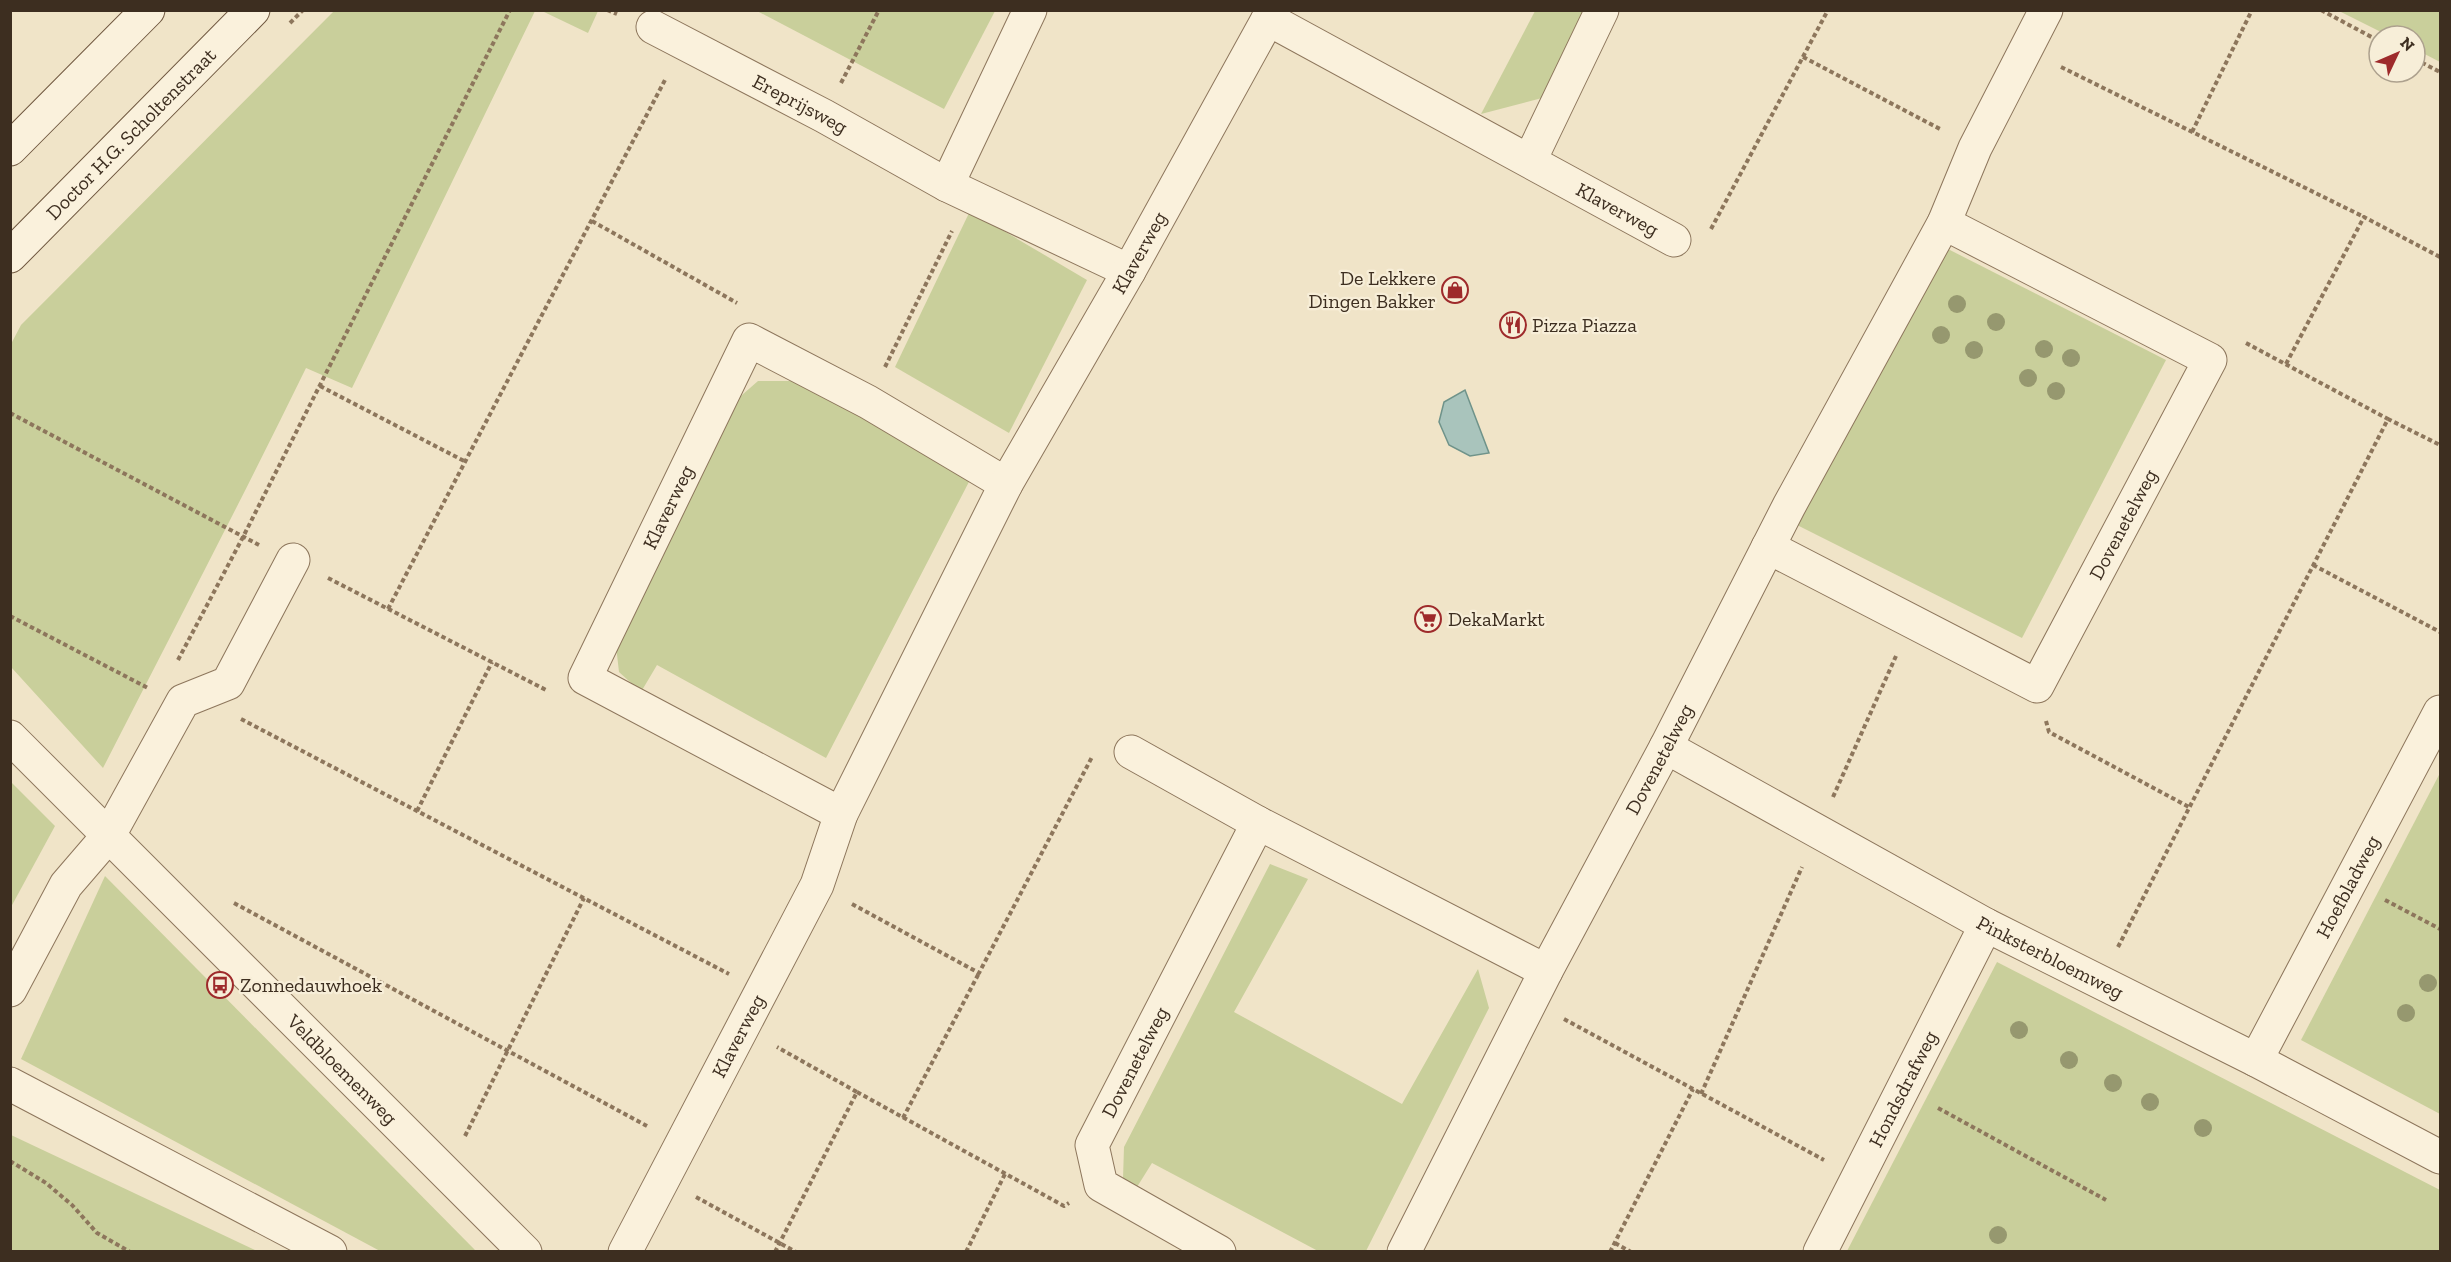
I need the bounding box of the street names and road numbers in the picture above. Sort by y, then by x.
street label: Doctor H.G. Scholtenstraat [41,42,221,224]
street label: Ereprijsweg [749,69,852,139]
street label: Klaverweg [1572,177,1663,241]
street label: Klaverweg [1106,207,1172,298]
street label: Klaverweg [637,461,699,553]
street label: Dovenetelweg [2084,465,2162,584]
street label: Dovenetelweg [1620,700,1698,819]
street label: Hoefbladweg [2311,831,2385,942]
street label: Pinksterbloemweg [1973,910,2128,1004]
street label: Klaverweg [706,990,770,1081]
street label: Dovenetelweg [1096,1002,1173,1122]
street label: Veldbloemenweg [281,1008,403,1130]
street label: Hondsdrafweg [1863,1027,1942,1151]

